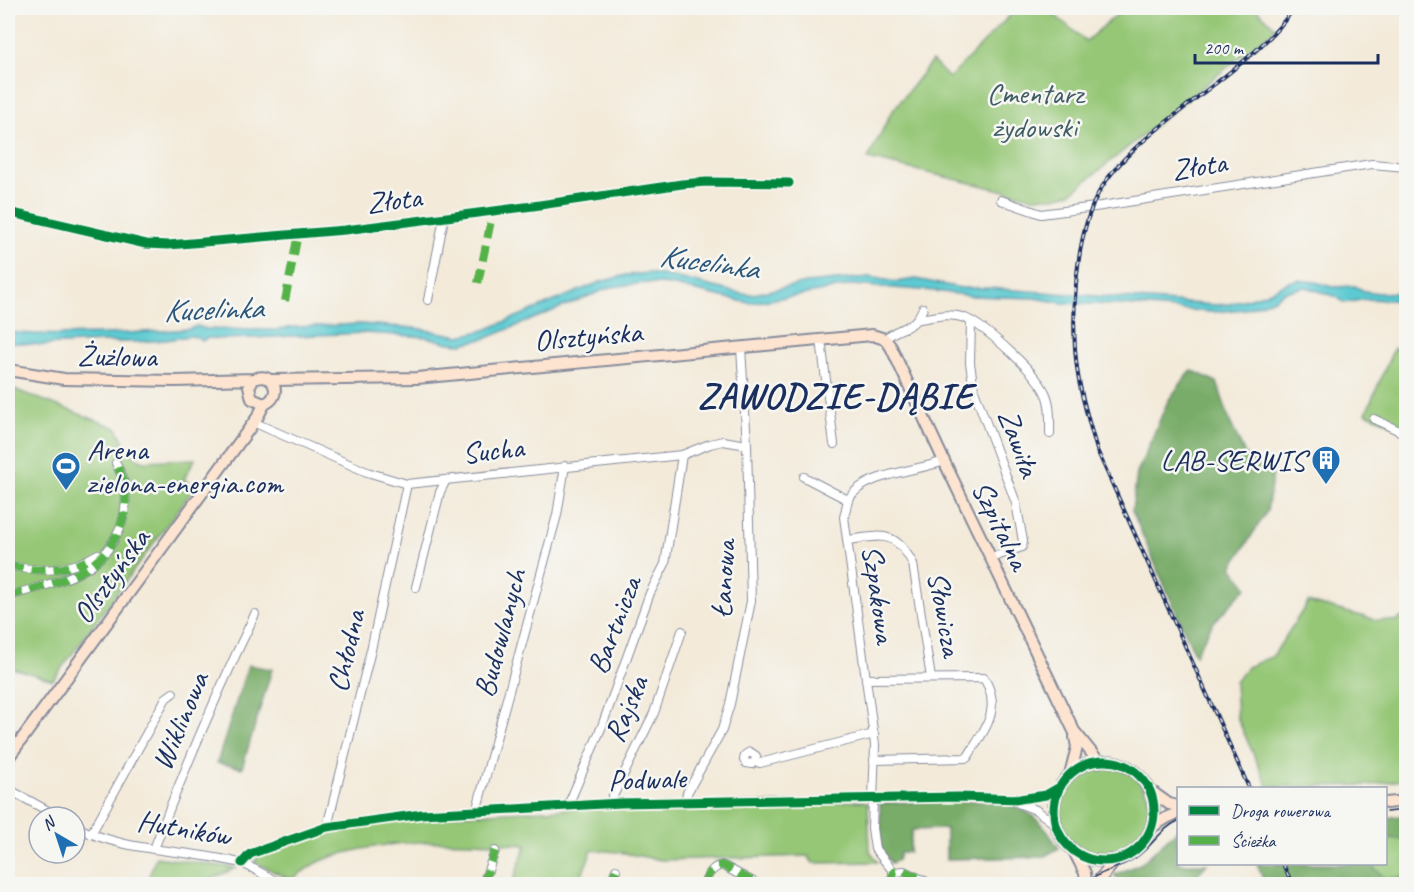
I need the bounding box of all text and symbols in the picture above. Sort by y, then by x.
scale bar [1195,27,1378,65]
text: 200 m [1204,37,1245,59]
park label: Cmentarz żydowski [987,74,1086,146]
street label: Złota [1169,143,1231,189]
street label: Złota [364,178,426,222]
water label: Kucelinka [657,235,764,290]
water label: Kucelinka [163,287,266,331]
street label: Olsztyńska [532,312,645,360]
street label: Żużlowa [77,336,159,376]
district label: ZAWODZIE-DĄBIE [698,373,978,419]
street label: Zawiła [989,404,1049,484]
street label: Sucha [460,428,527,472]
place label: Arena zielona-energia.com [87,430,285,502]
place label: LAB-SERWIS [1161,441,1310,479]
building icon: LAB-SERWIS [1310,444,1342,486]
sports icon: Arena zielona-energia.com [50,450,82,492]
street label: Szpitalna [963,474,1040,578]
street label: Olsztyńska [64,520,159,631]
street label: Łanowa [702,536,744,619]
street label: Szpakowa [853,543,905,648]
street label: Budowlanych [465,563,536,701]
street label: Bartnicza [578,569,651,679]
street label: Słowicza [919,569,972,662]
street label: Chłodna [318,605,374,696]
street label: Wiklinowa [142,665,218,776]
street label: Rajska [595,668,658,748]
street label: Podwale [607,759,689,799]
legend [1177,787,1387,865]
text: Droga rowerowa [1231,800,1332,822]
street label: Hutników [134,801,236,855]
north arrow [27,805,87,865]
text: N [38,811,61,835]
text: Ścieżka [1231,830,1277,852]

